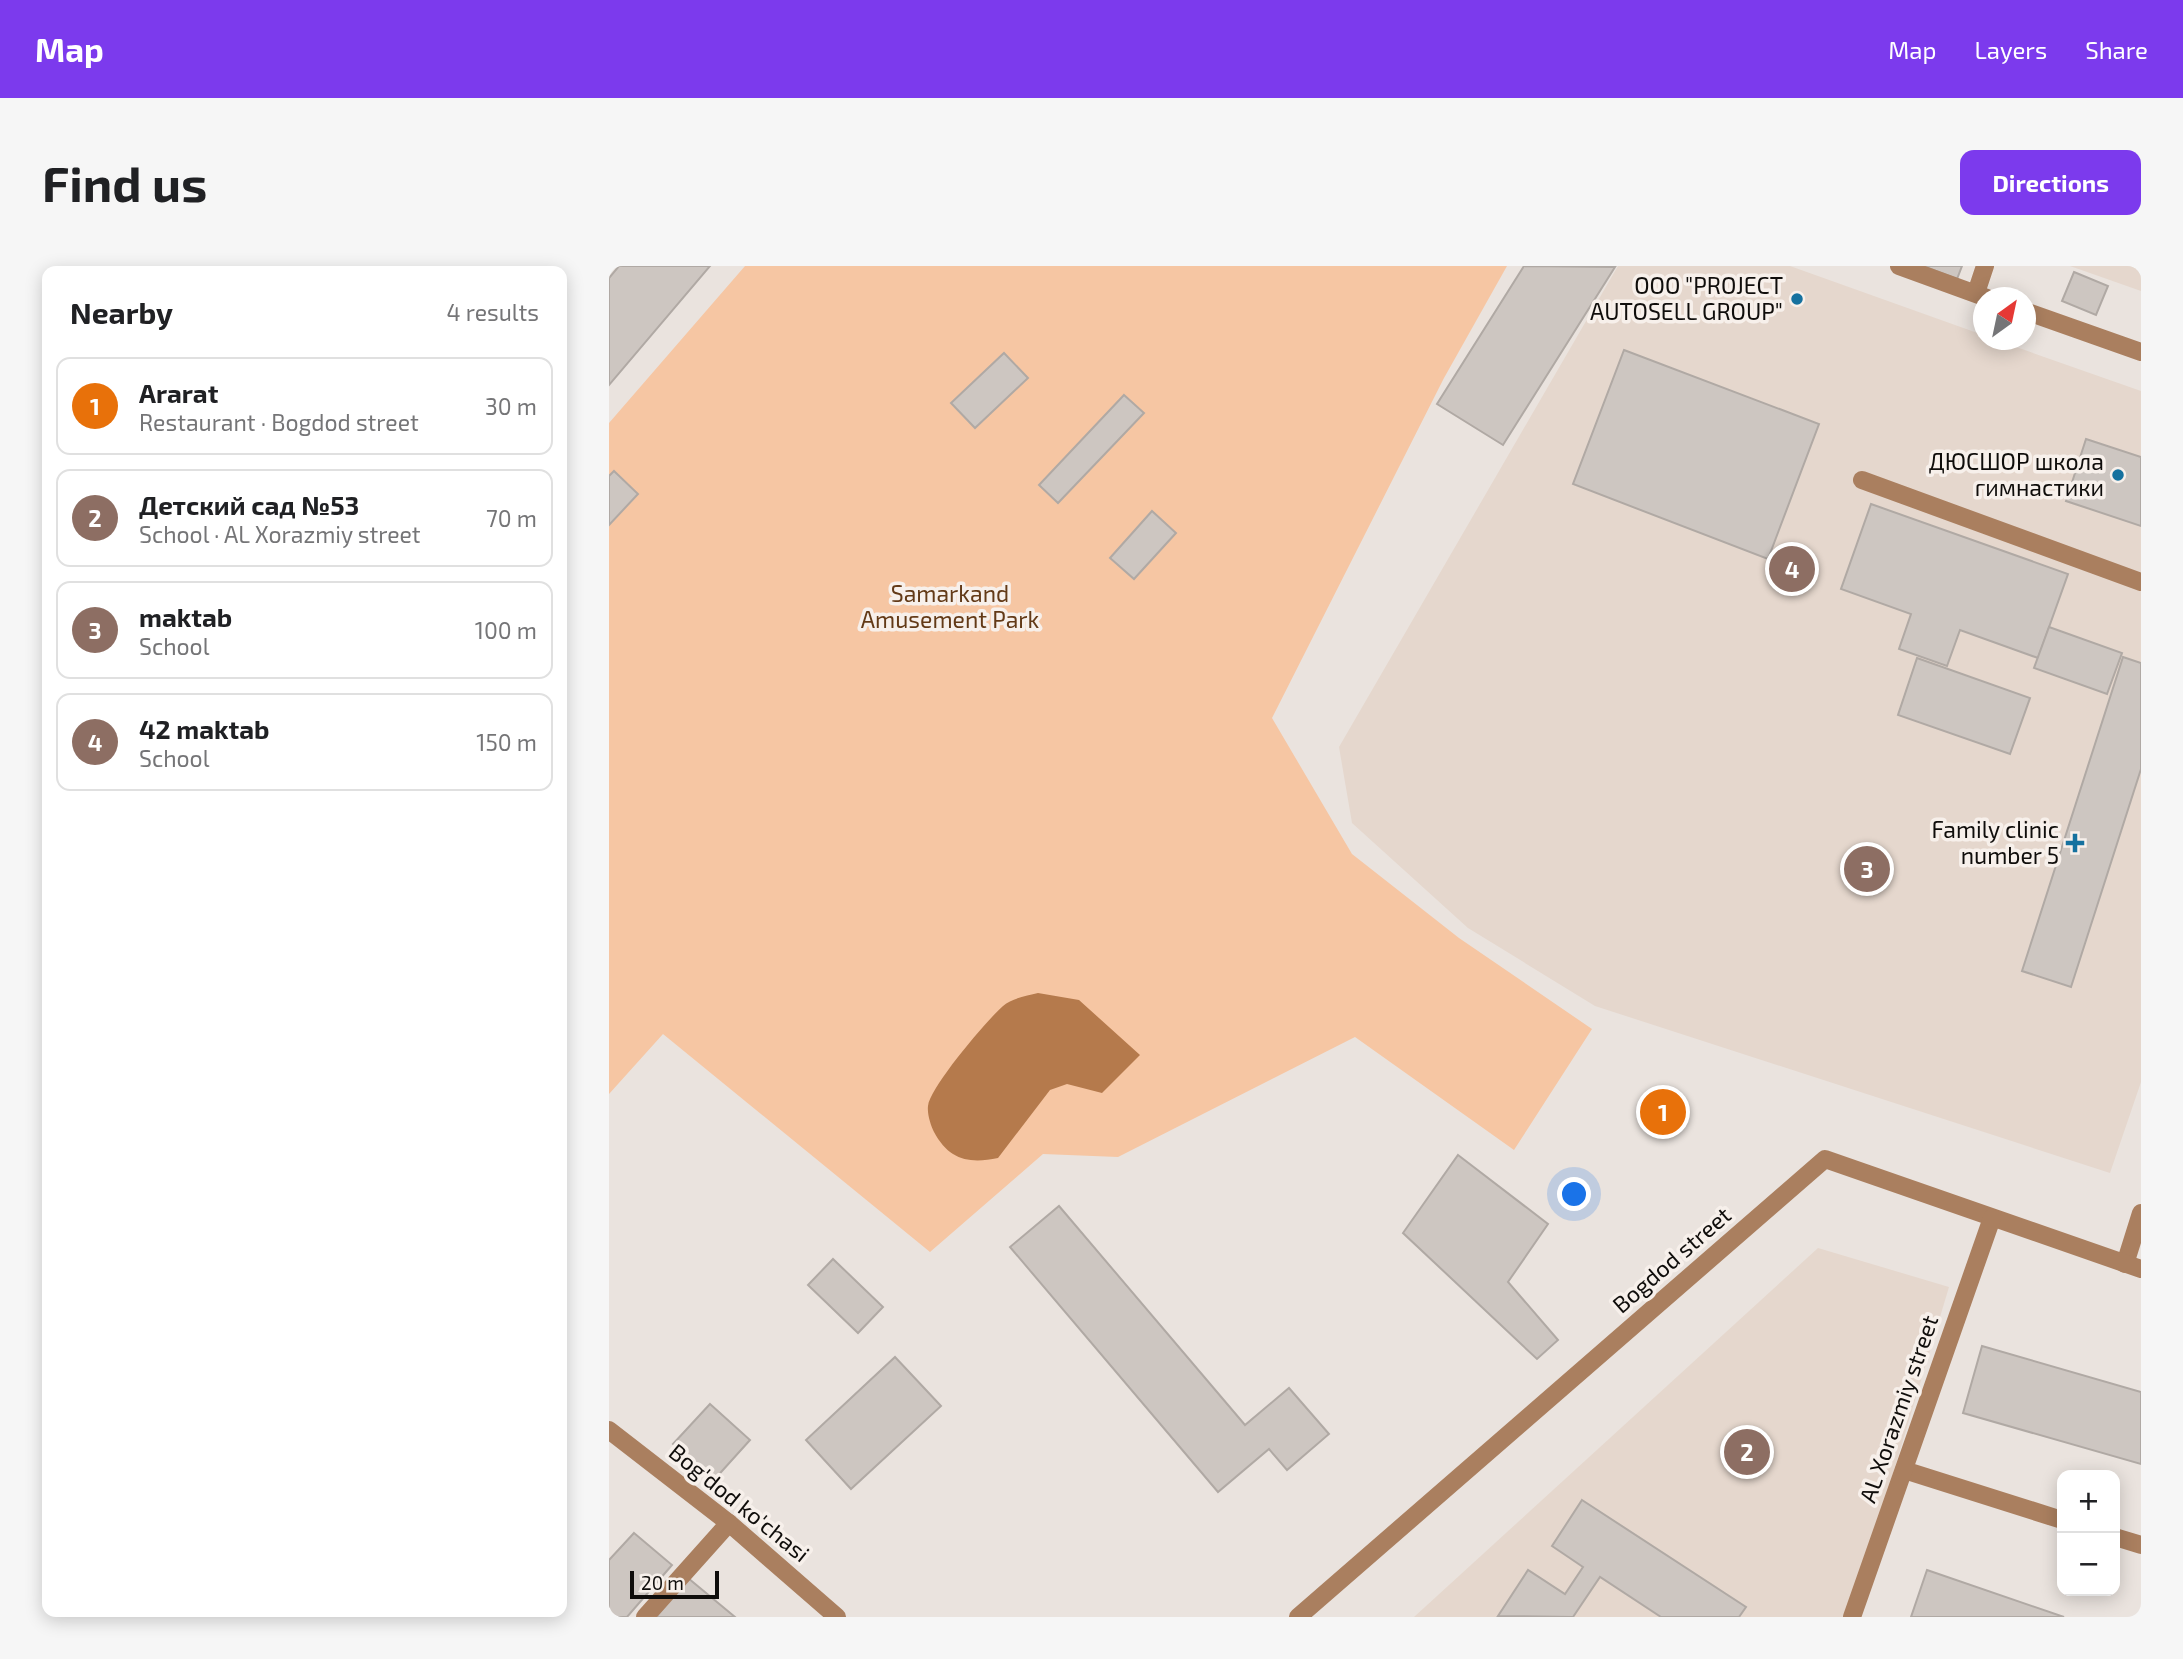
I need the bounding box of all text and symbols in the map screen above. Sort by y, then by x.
text: Map [35,29,104,69]
text: Map [1888,35,1936,64]
text: Layers [1974,35,2047,64]
text: Share [2085,35,2148,64]
button: Directions [1960,150,2141,215]
text: Find us [42,153,207,212]
place label: OOO "PROJECT AUTOSELL GROUP" [1590,271,1783,325]
north arrow [1973,287,2036,350]
marker: OOO "PROJECT AUTOSELL GROUP" [1789,291,1805,307]
text: Nearby [70,294,173,330]
text: 4 results [447,298,539,326]
text: Ararat [139,377,218,408]
text: 1 [90,392,100,420]
text: 30 m [485,392,537,420]
text: Restaurant · Bogdod street [139,408,419,436]
place label: ДЮСШОР школа гимнастики [1929,447,2104,501]
marker: ДЮСШОР школа гимнастики [2110,467,2126,483]
text: Детский сад №53 [139,489,359,520]
text: 2 [88,504,102,532]
text: 70 m [486,504,537,532]
text: School · AL Xorazmiy street [139,520,421,548]
pin: 4 [1769,543,1815,595]
park label: Samarkand Amusement Park [861,579,1039,633]
text: maktab [139,601,232,632]
text: 3 [88,616,102,644]
text: 100 m [475,616,537,644]
text: School [139,632,209,660]
text: 42 maktab [139,713,269,744]
text: 4 [88,728,102,756]
text: 150 m [476,728,537,756]
text: School [139,744,209,772]
place label: Family clinic number 5 [1931,815,2059,869]
marker: Family clinic number 5 [2065,833,2085,853]
pin: 3 [1844,843,1890,895]
pin: 1 [1640,1086,1686,1138]
your location [1557,1177,1591,1211]
street label: Bogdod street [1607,1200,1736,1318]
street label: AL Xorazmiy street [1853,1311,1943,1506]
pin: 2 [1724,1426,1770,1478]
street label: Bog'dod ko'chasi [664,1437,815,1567]
map controls [2057,1470,2120,1596]
button: + [2057,1470,2120,1533]
button: − [2057,1533,2120,1596]
scale bar [630,1568,719,1600]
text: 20 m [641,1571,684,1594]

